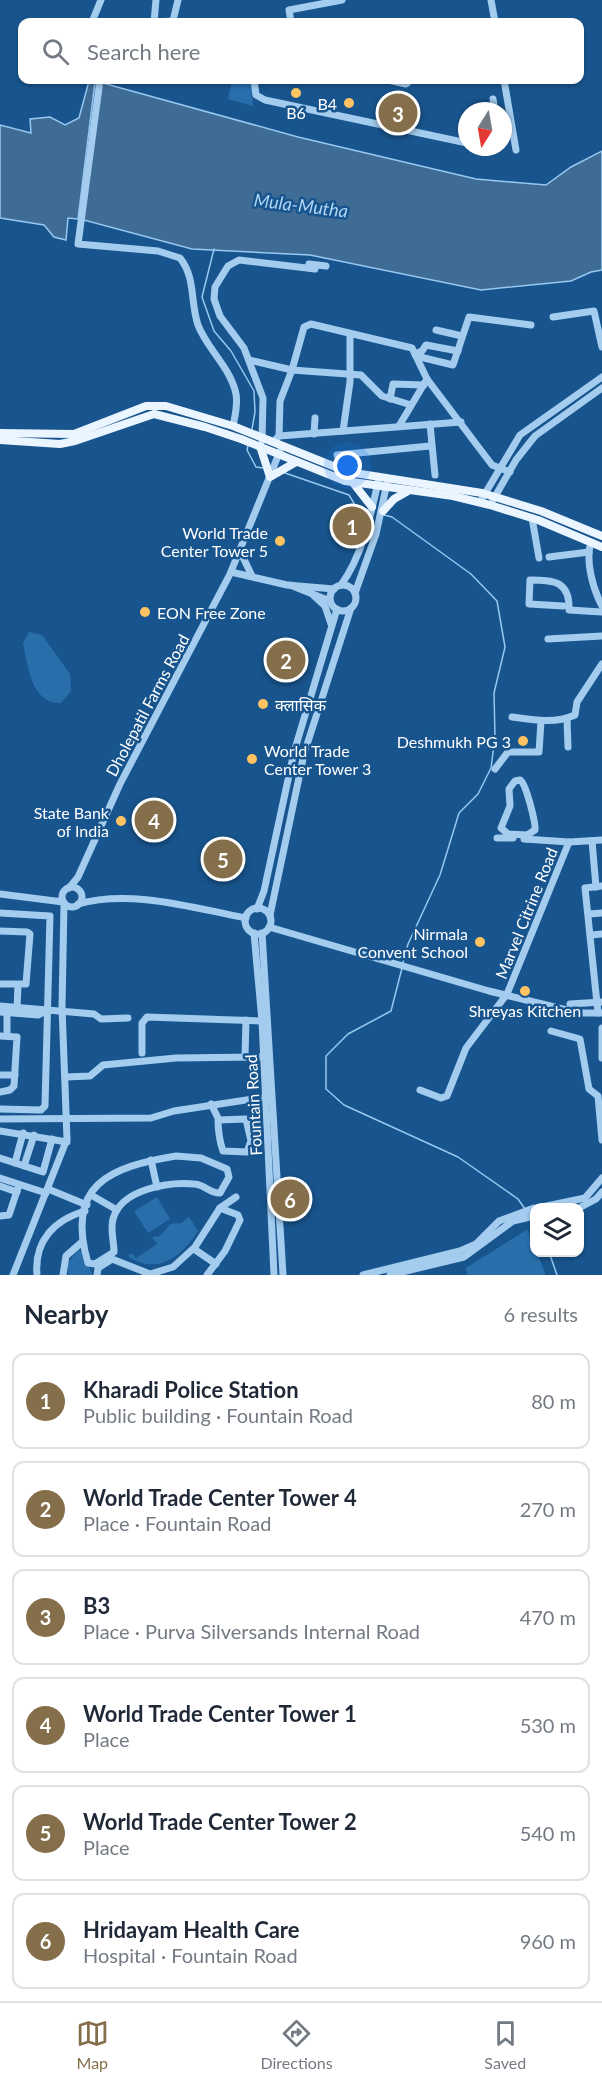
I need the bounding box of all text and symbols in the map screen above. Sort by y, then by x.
search box [18,18,584,84]
icon: search [39,35,72,68]
text: Search here [87,38,200,65]
marker: B6 [289,86,303,100]
pin: 3 [378,90,418,136]
place label: B4 [317,94,337,113]
marker: B4 [342,96,356,110]
north arrow [458,102,512,156]
place label: B6 [286,103,306,122]
water label: Mula-Mutha [253,188,349,222]
your location [333,451,362,480]
pin: 1 [332,504,372,548]
place label: World Trade Center Tower 5 [161,523,268,560]
marker: World Trade Center Tower 5 [273,534,287,548]
place label: EON Free Zone [157,603,266,622]
marker: EON Free Zone [138,605,152,619]
street label: Dholepatil Farms Road [101,631,193,779]
pin: 2 [266,638,306,682]
place label: क्लासिक [275,695,327,714]
marker: क्लासिक [256,697,270,711]
place label: Deshmukh PG 3 [397,732,511,751]
marker: Deshmukh PG 3 [516,734,530,748]
place label: World Trade Center Tower 3 [264,741,371,778]
marker: World Trade Center Tower 3 [245,752,259,766]
pin: 4 [134,798,174,842]
place label: State Bank of India [34,803,110,840]
marker: State Bank of India [114,814,128,828]
pin: 5 [204,836,242,882]
street label: Marvel Citrine Road [491,845,561,981]
place label: Nirmala Convent School [357,924,468,961]
marker: Nirmala Convent School [473,935,487,949]
marker: Shreyas Kitchen [518,984,532,998]
place label: Shreyas Kitchen [469,1001,581,1020]
street label: Fountain Road [241,1054,265,1156]
pin: 6 [270,1176,310,1222]
map controls [530,1203,584,1257]
button: layers [530,1203,584,1257]
text: Nearby [24,1298,109,1330]
text: 6 results [503,1302,578,1326]
text: Kharadi Police Station [83,1376,299,1403]
text: 1 [40,1389,51,1413]
text: 80 m [531,1389,576,1413]
text: Public building · Fountain Road [83,1403,353,1427]
text: World Trade Center Tower 4 [83,1484,357,1511]
text: 2 [40,1497,51,1521]
text: 270 m [520,1497,576,1521]
text: Place · Fountain Road [83,1511,271,1535]
text: B3 [83,1592,110,1619]
text: 3 [40,1605,51,1629]
text: 470 m [520,1605,576,1629]
text: Place · Purva Silversands Internal Road [83,1619,420,1643]
text: World Trade Center Tower 1 [83,1700,357,1727]
text: 4 [40,1713,51,1737]
text: 530 m [520,1713,576,1737]
text: Place [83,1727,130,1751]
text: World Trade Center Tower 2 [83,1808,357,1835]
text: 5 [40,1821,51,1845]
text: 540 m [520,1821,576,1845]
text: Place [83,1835,130,1859]
text: Hridayam Health Care [83,1916,299,1943]
text: 6 [40,1929,51,1953]
text: 960 m [520,1929,576,1953]
text: Hospital · Fountain Road [83,1943,298,1967]
tab: Map [76,2017,109,2072]
tab: Directions [260,2017,333,2072]
tab: Saved [484,2017,526,2072]

